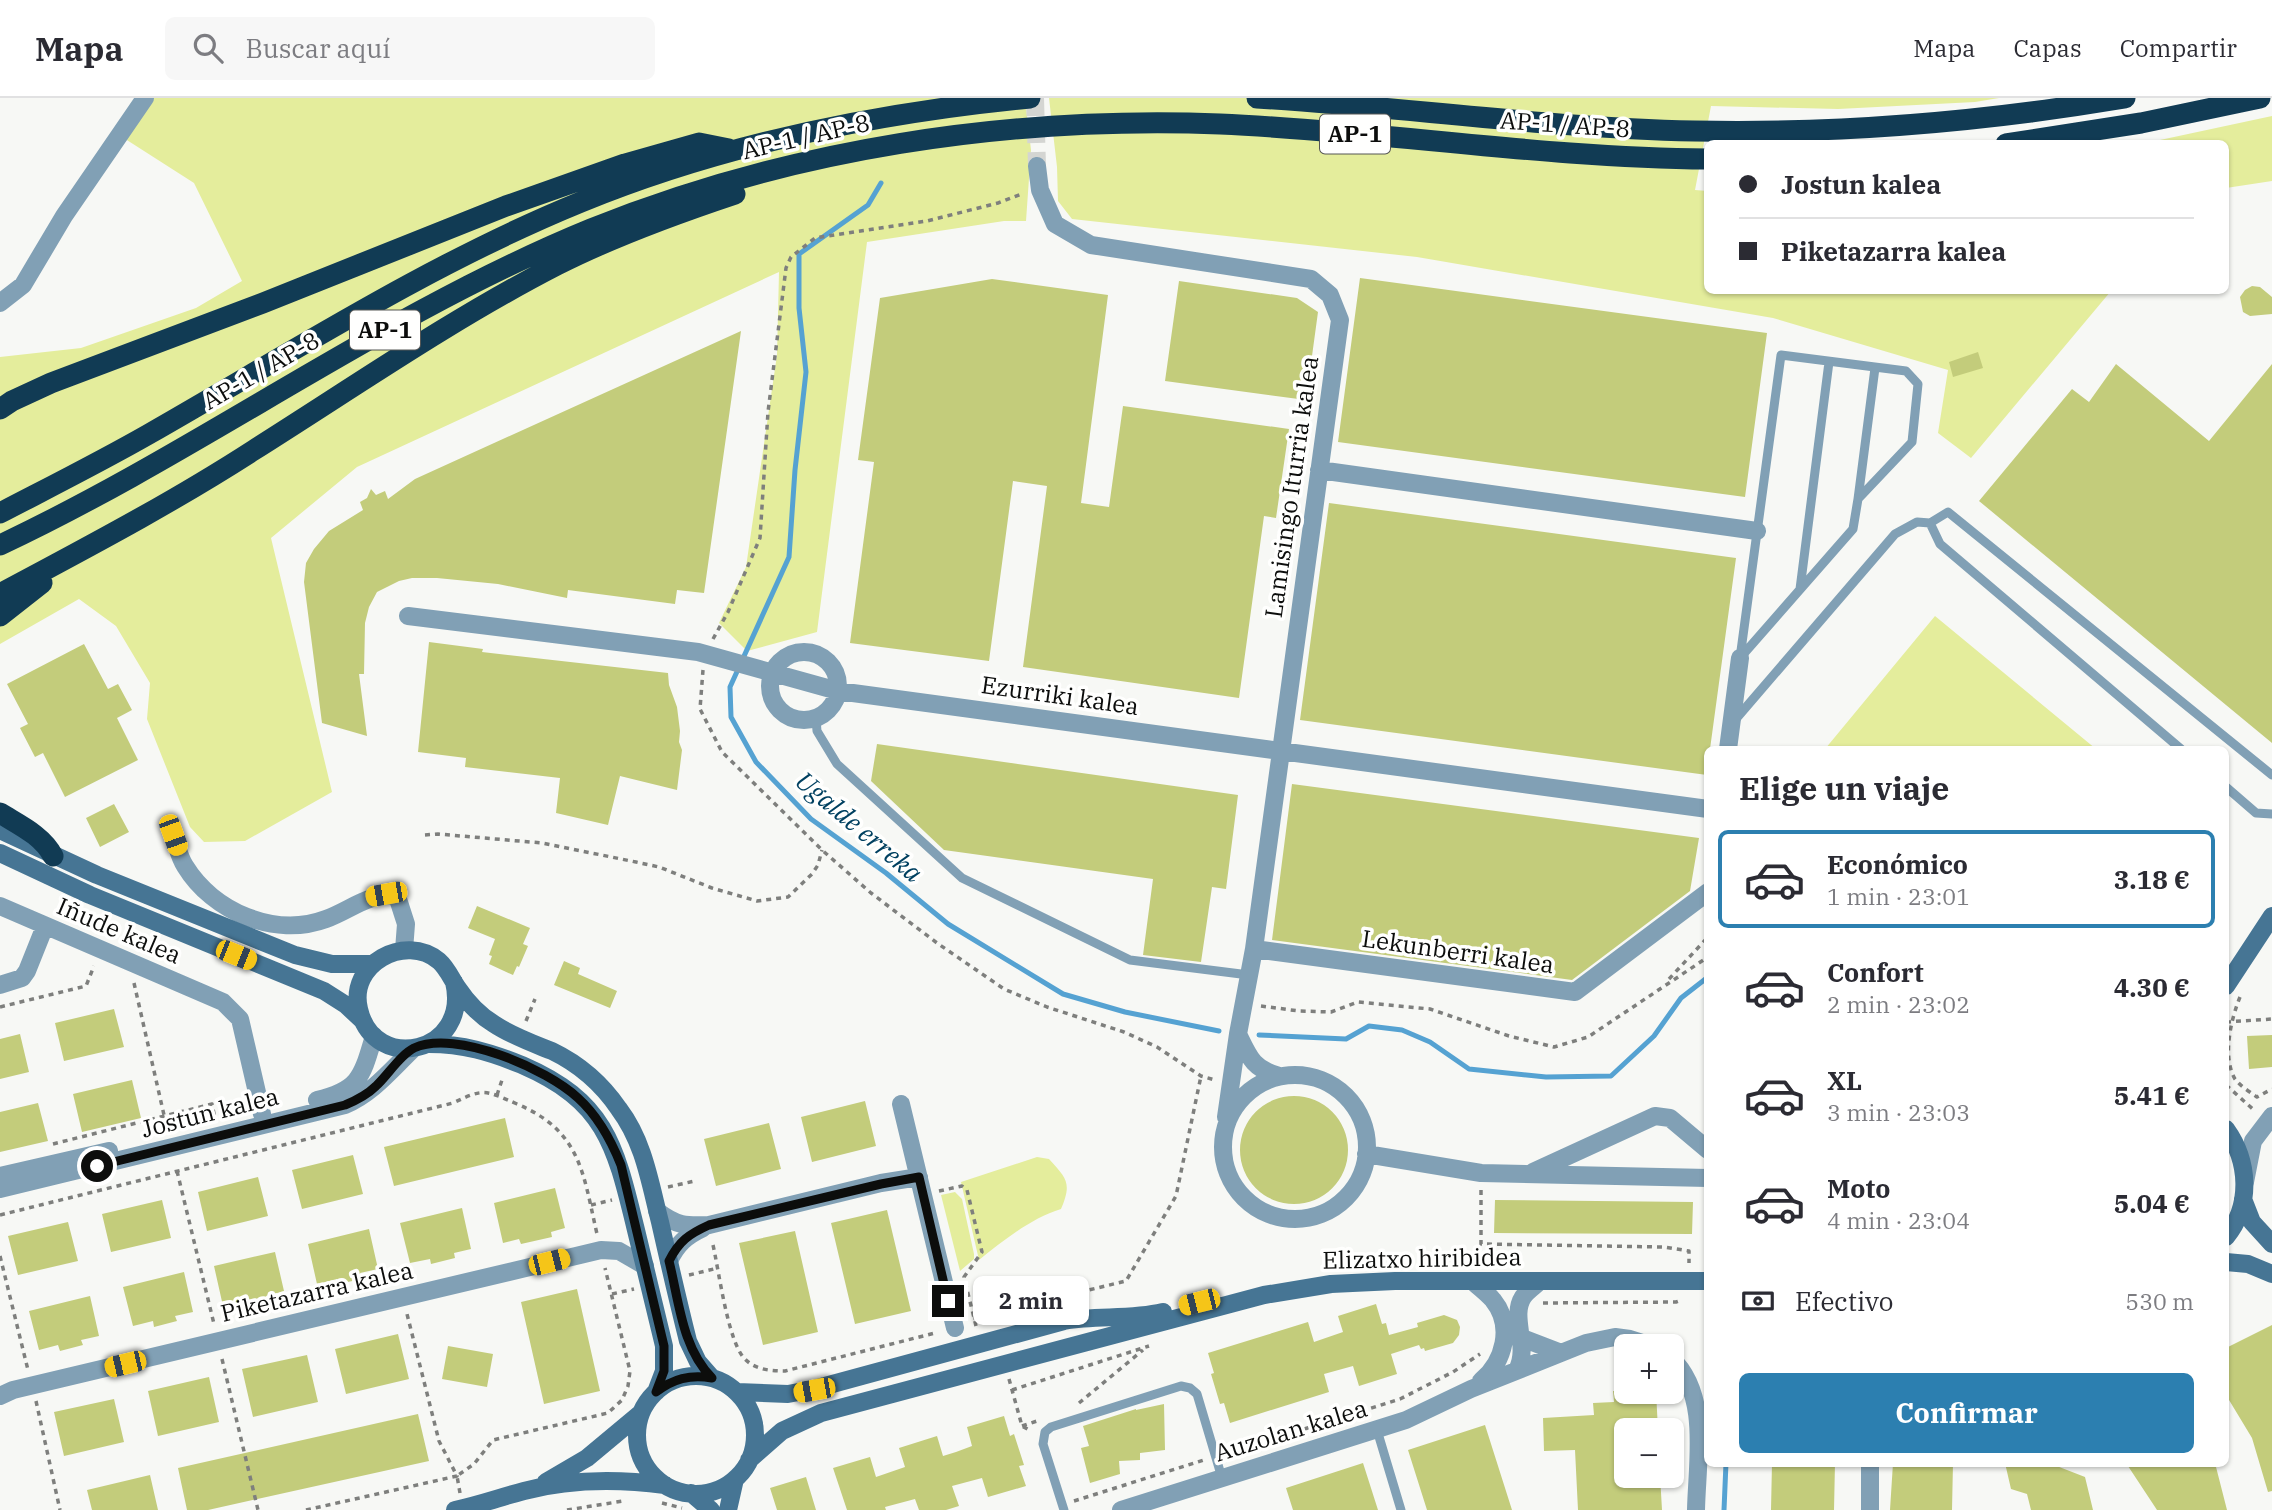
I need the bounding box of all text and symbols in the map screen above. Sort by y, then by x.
search box [165,17,655,80]
text: Mapa [35,27,123,70]
icon: search [189,29,227,67]
text: Buscar aquí [245,31,391,65]
text: Mapa [1913,32,1975,64]
text: Capas [2013,32,2082,64]
text: Compartir [2120,32,2237,64]
street label: AP-1 / AP-8 [1499,104,1631,144]
street label: AP-1 / AP-8 [739,106,873,166]
road number: AP-1 [1320,115,1390,154]
text: Jostun kalea [1781,167,1941,201]
text: Piketazarra kalea [1781,234,2006,268]
road number: AP-1 [350,311,420,350]
street label: AP-1 / AP-8 [196,324,325,417]
street label: Lamisingo Iturria kalea [1257,354,1325,620]
street label: Ezurriki kalea [979,668,1141,722]
water label: Ugalde erreka [789,763,930,889]
text: Elige un viaje [1739,767,1949,809]
car [156,812,191,858]
text: Económico [1827,847,1968,881]
icon: car [1743,848,1806,911]
text: 3.18 € [2114,862,2190,896]
car [364,880,409,908]
text: 1 min · 23:01 [1827,881,1970,911]
street label: Iñude kalea [52,890,186,971]
street label: Lekunberri kalea [1360,922,1556,980]
car [213,937,260,973]
text: Confort [1827,955,1924,989]
icon: car [1743,956,1806,1019]
text: 4.30 € [2114,970,2190,1004]
text: 2 min · 23:02 [1827,989,1970,1019]
text: XL [1827,1063,1862,1097]
icon: car [1743,1064,1806,1127]
text: 5.41 € [2114,1078,2190,1112]
street label: Jostun kalea [138,1080,282,1145]
text: 3 min · 23:03 [1827,1097,1970,1127]
route start [81,1150,113,1182]
text: Moto [1827,1171,1890,1205]
icon: car [1743,1172,1806,1235]
text: 5.04 € [2114,1186,2190,1220]
text: 4 min · 23:04 [1827,1205,1970,1235]
street label: Elizatxo hiribidea [1322,1240,1522,1276]
car [527,1247,572,1277]
street label: Piketazarra kalea [217,1253,416,1329]
callout: 2 min [972,1276,1088,1326]
icon: cash [1739,1282,1777,1320]
text: Efectivo [1795,1284,1893,1318]
route end [932,1285,964,1317]
text: 2 min [999,1285,1063,1315]
text: 530 m [2125,1286,2194,1316]
car [1177,1287,1222,1317]
map controls [1614,1334,1684,1488]
button: + [1614,1334,1684,1404]
car [103,1349,148,1379]
button: Confirmar [1739,1373,2194,1453]
car [792,1376,837,1404]
street label: Auzolan kalea [1210,1392,1371,1468]
button: − [1614,1418,1684,1488]

